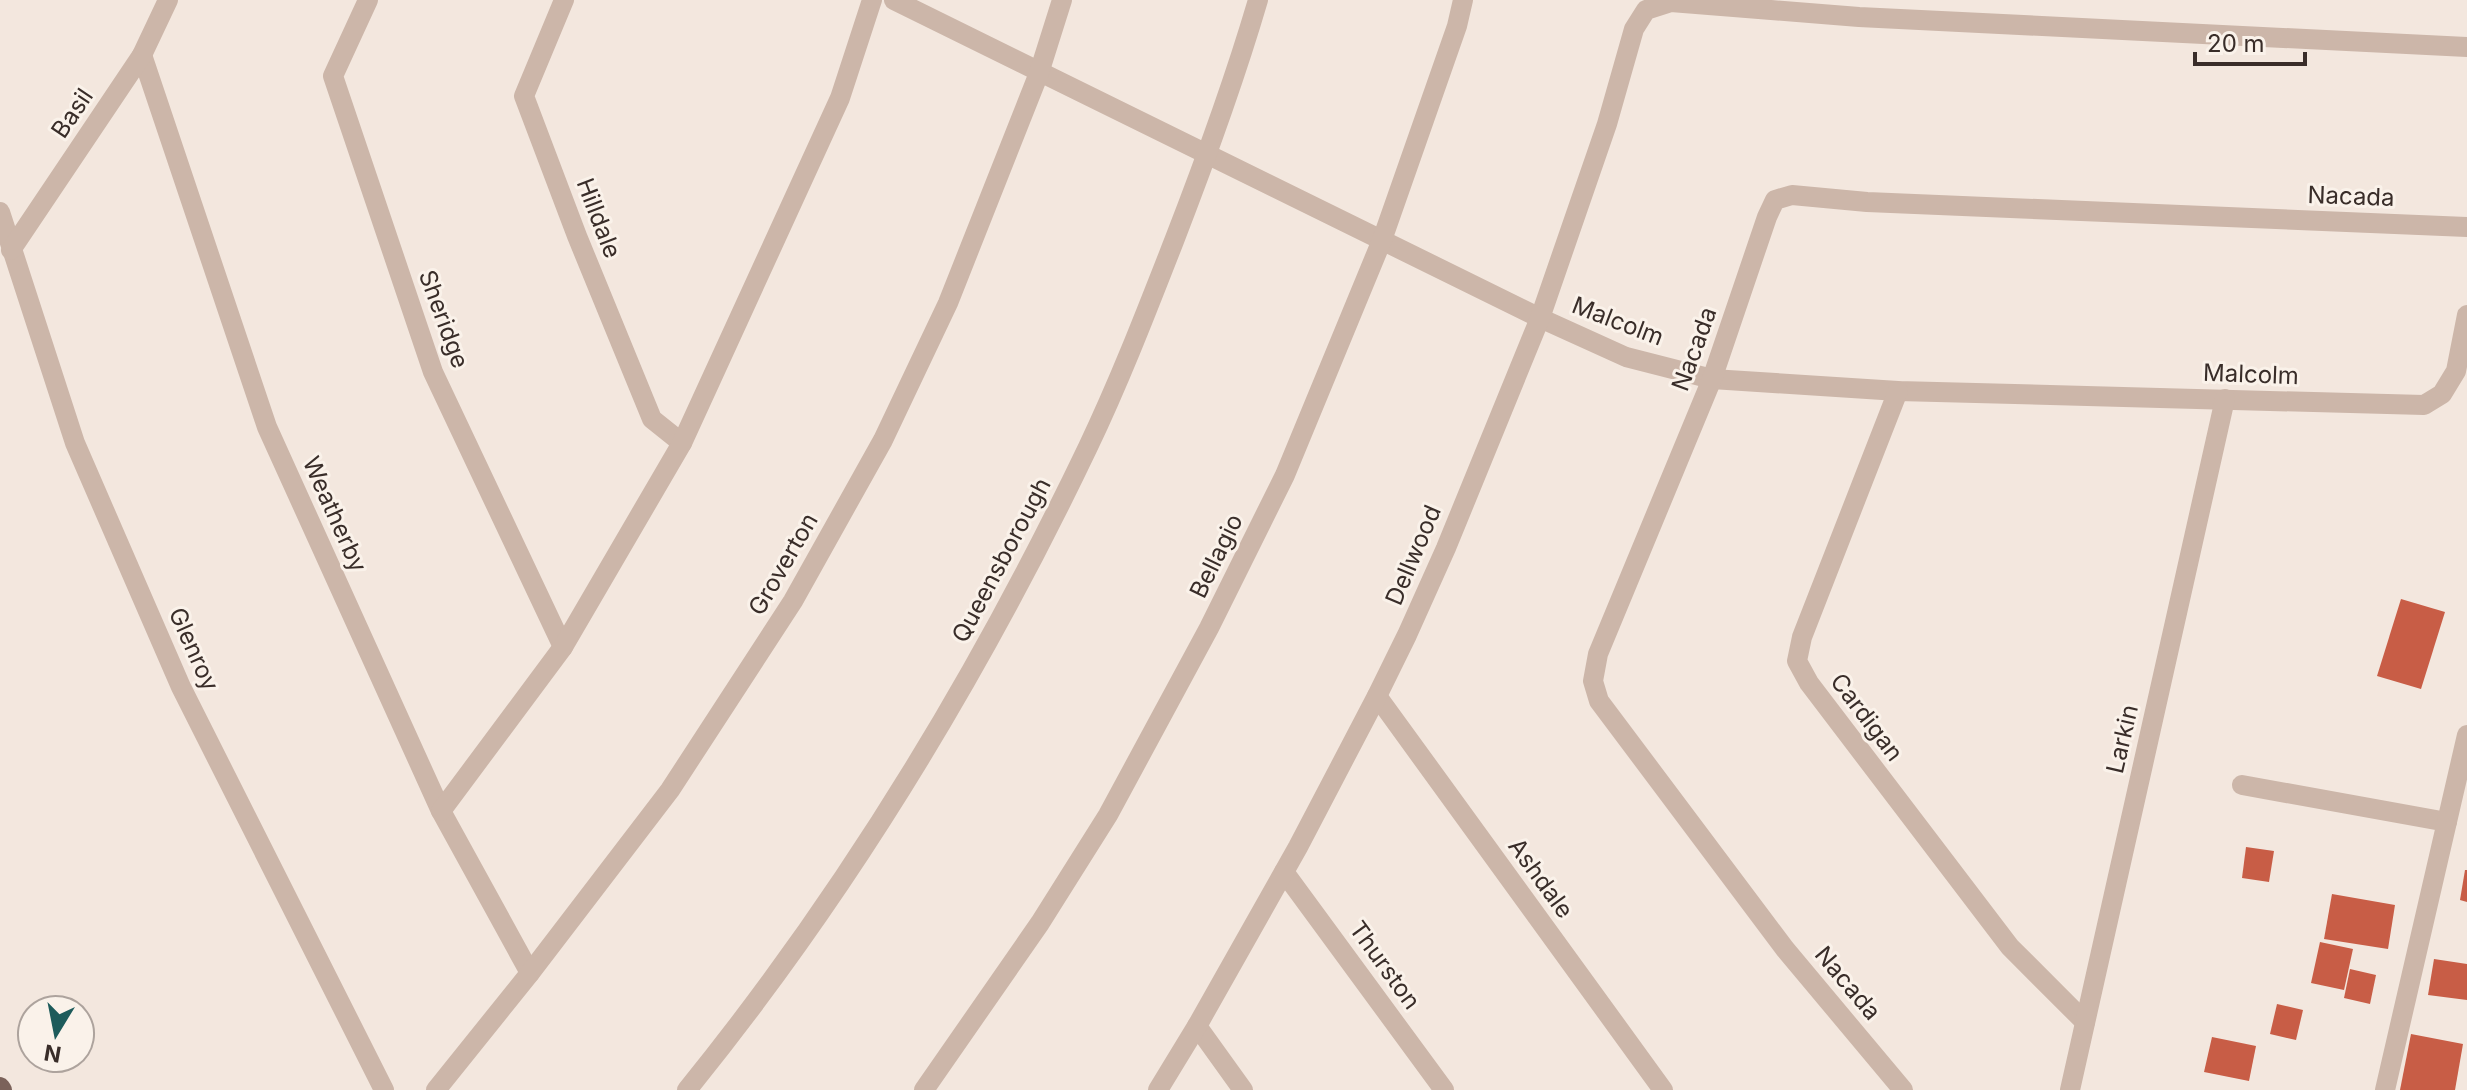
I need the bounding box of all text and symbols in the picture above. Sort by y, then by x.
scale bar [2195,16,2305,66]
text: 20 m [2207,29,2265,58]
street label: Basil [45,83,99,143]
street label: Hilldale [571,174,627,262]
street label: Nacada [2307,180,2395,212]
street label: Sheridge [413,266,475,372]
street label: Malcolm [1568,290,1668,352]
street label: Nacada [1665,303,1723,395]
street label: Malcolm [2203,358,2299,390]
street label: Weatherby [297,452,373,576]
street label: Queensborough [945,473,1057,647]
street label: Dellwood [1379,501,1447,609]
street label: Groverton [742,508,824,620]
street label: Bellagio [1183,509,1249,603]
street label: Glenroy [163,603,225,695]
street label: Cardigan [1825,667,1909,767]
street label: Larkin [2100,702,2144,776]
street label: Ashdale [1502,833,1580,923]
street label: Thurston [1343,915,1427,1015]
street label: Nacada [1809,940,1887,1026]
north arrow [16,994,96,1074]
text: N [42,1039,63,1068]

